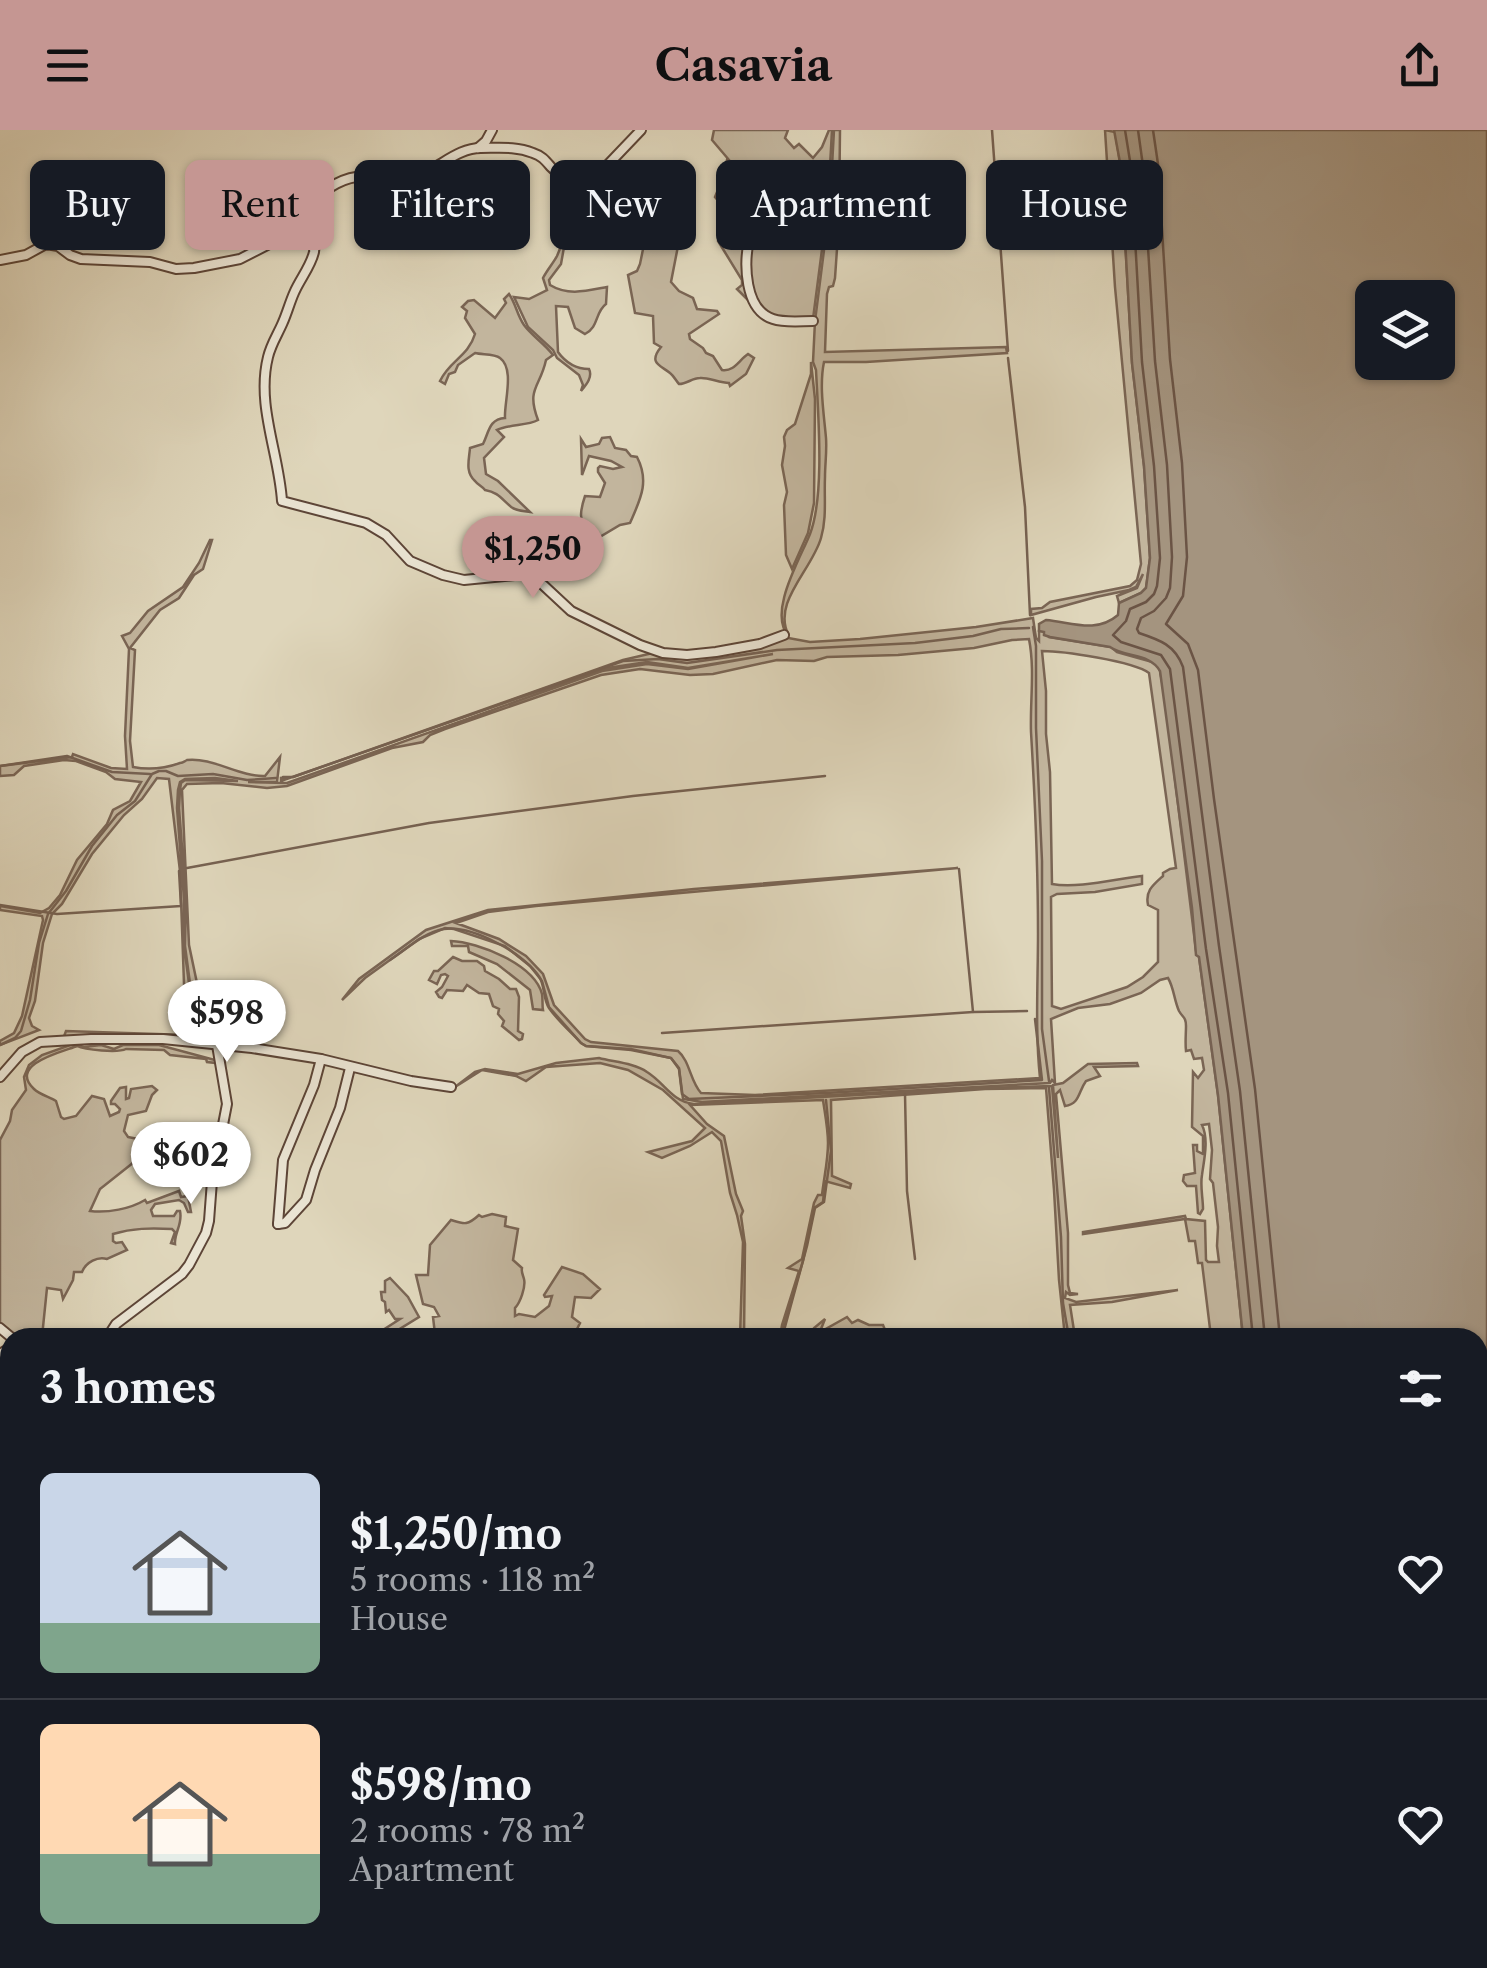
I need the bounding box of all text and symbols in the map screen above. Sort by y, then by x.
text: Casavia [655,37,832,93]
icon: menu [40,38,95,93]
icon: share [1392,38,1447,93]
chip: Buy [30,160,165,250]
chip: Rent [185,160,334,250]
chip: Filters [354,160,530,250]
chip: New [550,160,696,250]
chip: Apartment [716,160,966,250]
chip: House [986,160,1163,250]
map controls [1355,280,1455,380]
button: layers [1355,280,1455,380]
pin: $1,250 [452,516,614,601]
text: $1,250 [484,529,582,568]
pin: $598 [168,980,286,1065]
text: $598 [190,993,264,1032]
pin: $602 [132,1122,250,1207]
text: $602 [153,1135,229,1174]
icon: filters [1393,1361,1448,1416]
text: 3 homes [40,1362,216,1414]
text: $1,250/mo [350,1508,562,1560]
icon: home [120,1513,240,1633]
icon: heart [1393,1546,1448,1601]
text: 5 rooms · 118 m² [350,1560,595,1599]
text: House [350,1599,448,1638]
text: $598/mo [350,1759,532,1811]
icon: home [120,1764,240,1884]
icon: heart [1393,1797,1448,1852]
text: 2 rooms · 78 m² [350,1811,585,1850]
text: Apartment [350,1850,514,1889]

